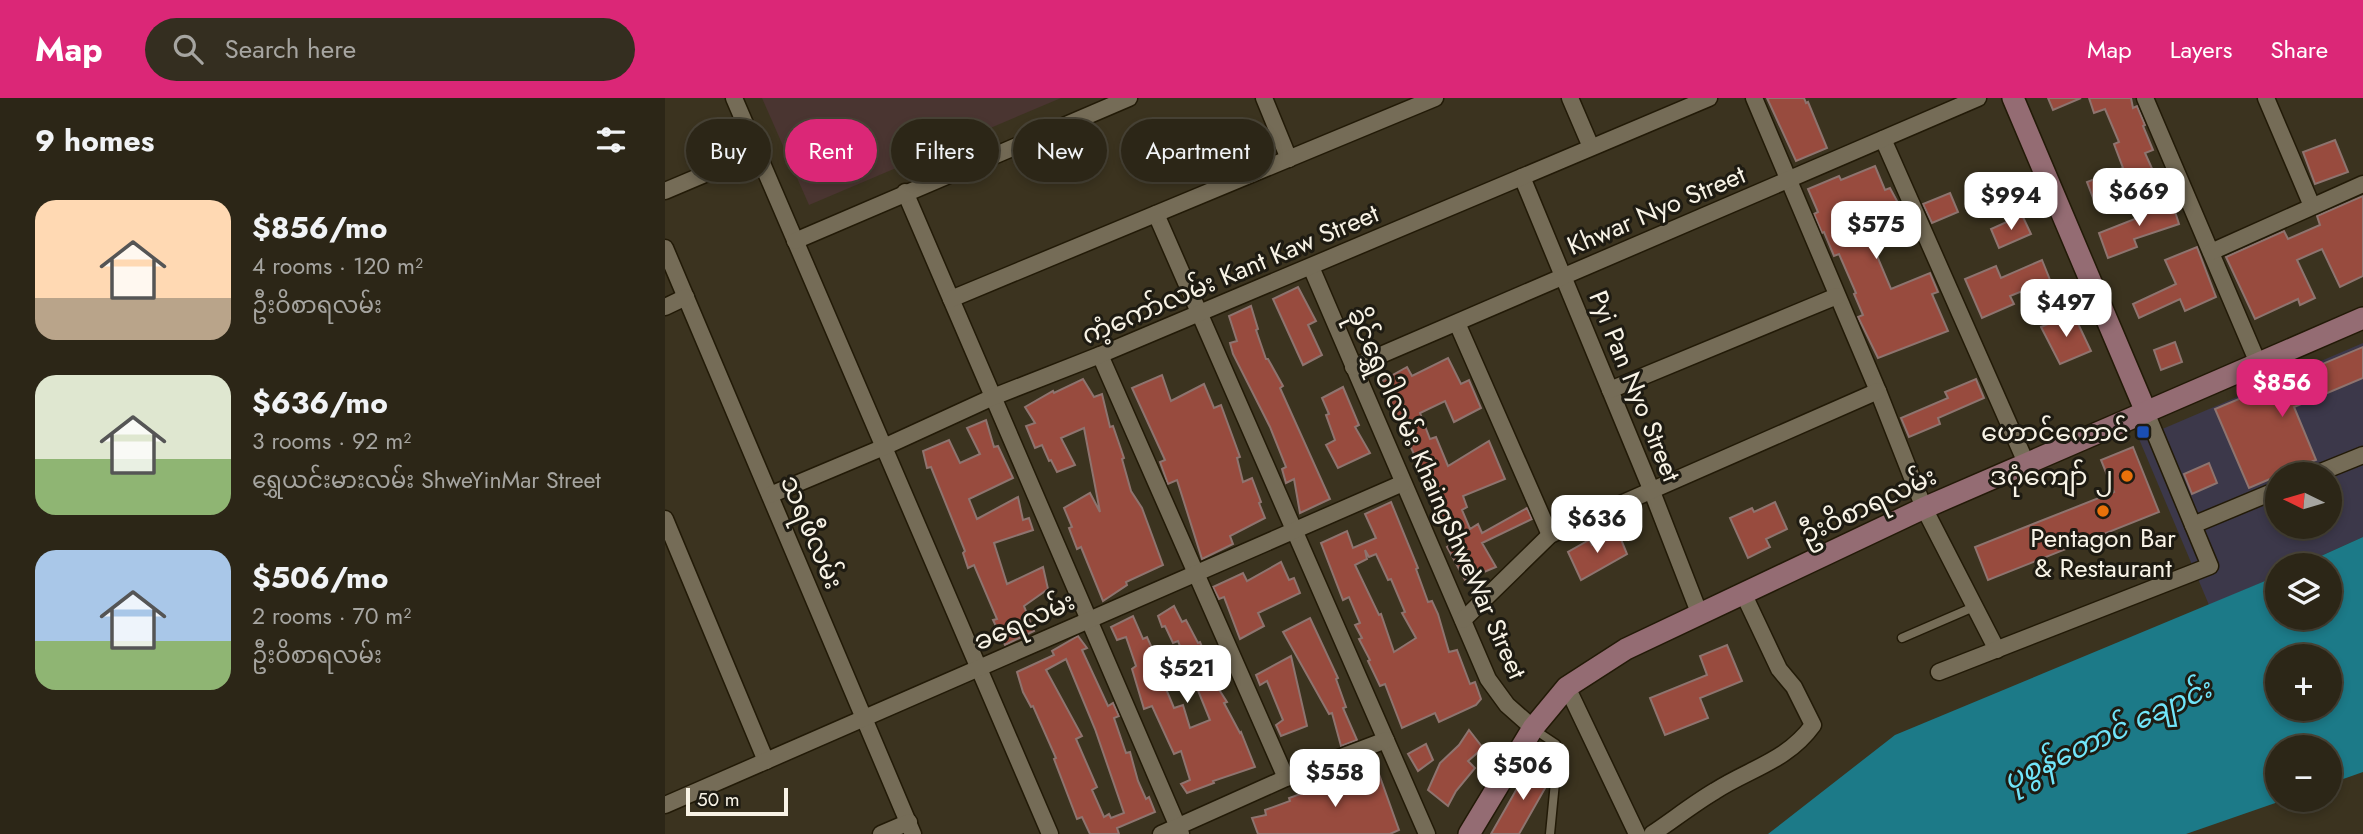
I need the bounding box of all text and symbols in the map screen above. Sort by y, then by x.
search box [145,18,635,81]
text: Map [35,26,103,73]
icon: search [169,30,207,68]
text: Search here [225,30,356,68]
text: Map [2087,32,2132,67]
text: Layers [2170,32,2232,67]
text: Share [2270,32,2328,67]
text: 9 homes [35,119,154,162]
chip: Buy [686,119,771,182]
chip: Rent [785,119,877,182]
chip: Filters [891,119,999,182]
chip: New [1013,119,1107,182]
chip: Apartment [1121,119,1274,182]
icon: filters [592,121,630,159]
street label: Khwar Nyo Street [1561,155,1752,265]
pin: $669 [2098,169,2180,228]
pin: $994 [1970,172,2052,232]
text: $669 [2109,174,2169,208]
text: $994 [1980,178,2042,212]
street label: ကံ့ကော်လမ်း Kant Kaw Street [1076,194,1385,354]
pin: $575 [1835,202,1917,261]
text: $856/mo [252,206,387,249]
text: $575 [1847,207,1905,241]
icon: home [91,228,175,312]
text: 4 rooms · 120 m² [252,249,423,283]
pin: $497 [2025,280,2107,339]
street label: Pyi Pan Nyo Street [1579,285,1691,488]
text: $497 [2037,285,2095,319]
text: ဦးဝိစာရလမ်း [252,288,382,322]
street label: ခိုင်ရွှေဝါလမ်း KhaingShweWar Street [1336,301,1537,687]
pin: $856 [2241,360,2323,419]
text: $856 [2253,365,2311,399]
text: $636/mo [252,381,388,424]
icon: home [91,403,175,487]
place label: ဟောင်ကောင် [1981,413,2129,451]
text: 3 rooms · 92 m² [252,424,411,458]
marker: ဟောင်ကောင် [2135,424,2151,440]
street label: ဦးဝိစာရလမ်း [1793,457,1943,555]
place label: ဒဂုံကျော် ၂ [1990,457,2113,497]
north arrow [2265,462,2341,539]
map controls [2265,462,2342,812]
text: ရွှေယင်းမားလမ်း ShweYinMar Street [252,463,601,497]
marker: ဒဂုံကျော် ၂ [2119,468,2135,484]
street label: သရဖီလမ်း [769,469,853,596]
pin: $636 [1556,496,1638,555]
text: $636 [1567,501,1627,535]
marker: Pentagon Bar & Restaurant [2095,503,2111,519]
place label: Pentagon Bar & Restaurant [2030,519,2176,587]
button: layers [2265,553,2342,630]
text: $506/mo [252,556,388,599]
icon: home [91,578,175,662]
street label: ခရေလမ်း [967,582,1082,662]
text: 2 rooms · 70 m² [252,599,411,633]
text: ဦးဝိစာရလမ်း [252,638,382,672]
button: + [2265,644,2342,721]
pin: $521 [1146,646,1228,705]
text: $521 [1159,651,1215,685]
water label: ပုစွန်တောင် ချောင်း [1996,667,2222,804]
button: − [2265,735,2342,812]
pin: $506 [1482,742,1564,802]
text: $506 [1493,748,1553,782]
pin: $558 [1294,750,1376,809]
text: $558 [1306,755,1364,789]
scale bar [686,785,787,817]
text: 50 m [697,786,740,813]

